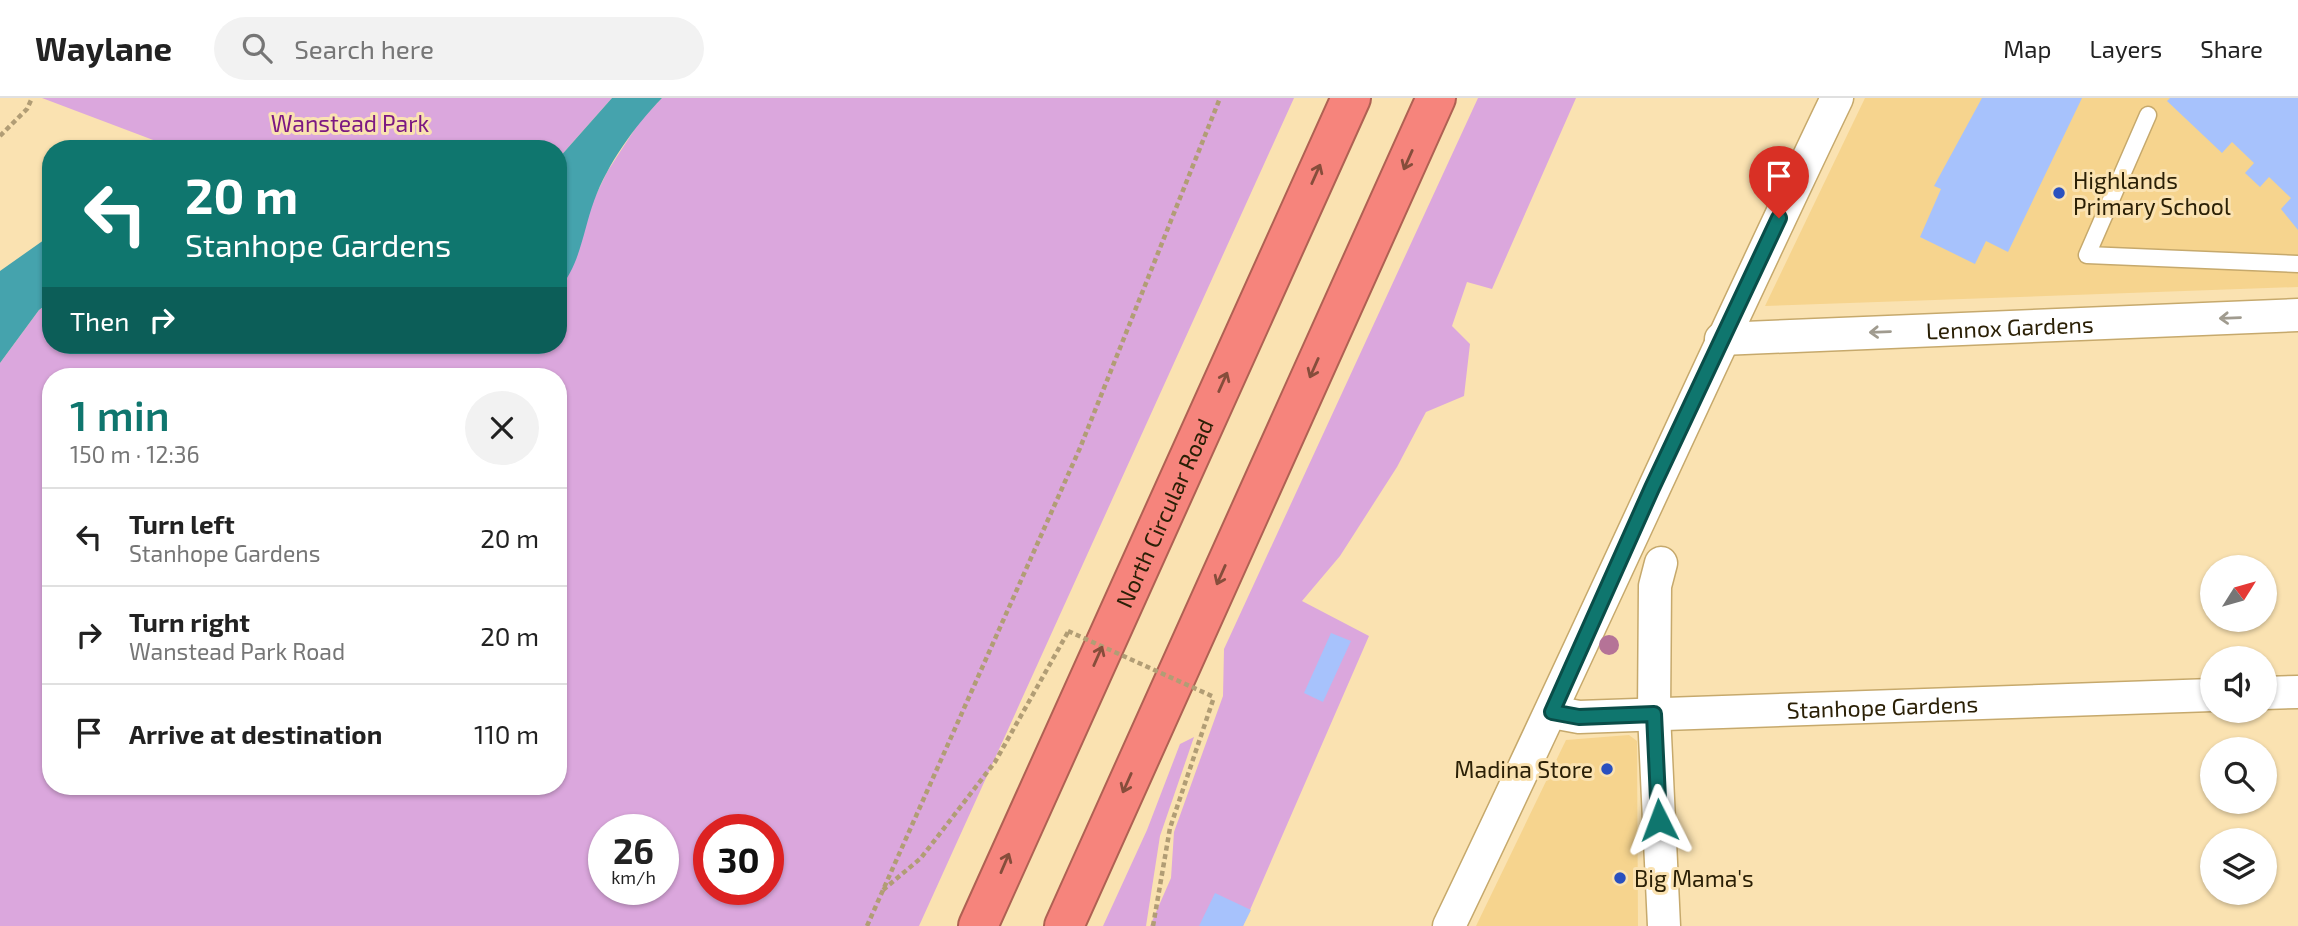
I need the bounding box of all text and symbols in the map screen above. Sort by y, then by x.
search box [214,17,704,80]
text: Waylane [35,28,172,68]
icon: search [238,29,276,67]
text: Search here [294,33,434,64]
text: Map [2003,34,2051,63]
text: Layers [2089,34,2162,63]
text: Share [2200,34,2263,63]
park label: Wanstead Park [271,109,429,137]
pin [1749,146,1809,218]
one-way arrow [1401,149,1414,170]
icon: arrive [1760,157,1798,195]
one-way arrow [1310,164,1323,186]
text: 20 m [185,165,298,224]
place label: Highlands Primary School [2073,166,2231,220]
icon: left [70,168,161,259]
marker: Highlands Primary School [2051,185,2067,201]
text: Stanhope Gardens [185,225,451,263]
icon: right [143,301,181,339]
text: Then [70,305,129,336]
street label: Lennox Gardens [1925,310,2094,344]
one-way arrow [2219,311,2242,324]
one-way arrow [1869,326,1892,339]
one-way arrow [1307,356,1320,378]
one-way arrow [1217,371,1230,392]
text: 1 min [70,389,170,439]
button: close [465,391,539,465]
street label: North Circular Road [1109,414,1219,612]
text: 150 m · 12:36 [70,440,200,468]
text: Turn left [129,508,235,539]
icon: left [70,518,108,556]
text: 20 m [480,522,539,553]
text: Stanhope Gardens [129,539,320,567]
north arrow [2200,555,2277,632]
map controls [2200,555,2277,905]
one-way arrow [1214,564,1227,585]
text: Turn right [129,606,250,637]
icon: right [70,616,108,654]
text: 20 m [480,620,539,651]
text: Wanstead Park Road [129,637,345,665]
one-way arrow [1092,646,1105,667]
button: sound [2200,646,2277,723]
street label: Stanhope Gardens [1786,689,1979,724]
icon: arrive [70,714,108,752]
text: Arrive at destination [129,718,382,749]
text: 110 m [474,718,539,749]
button: search [2200,737,2277,814]
place label: Madina Store [1454,755,1593,783]
marker: Madina Store [1599,761,1615,777]
one-way arrow [1120,772,1133,793]
position arrow [1622,783,1696,857]
speed limit sign: 30 [693,814,784,905]
button: layers [2200,828,2277,905]
text: 26 [613,829,654,871]
one-way arrow [999,853,1012,874]
place label: Big Mama's [1634,864,1754,892]
text: km/h [611,866,656,888]
marker: Big Mama's [1612,870,1628,886]

